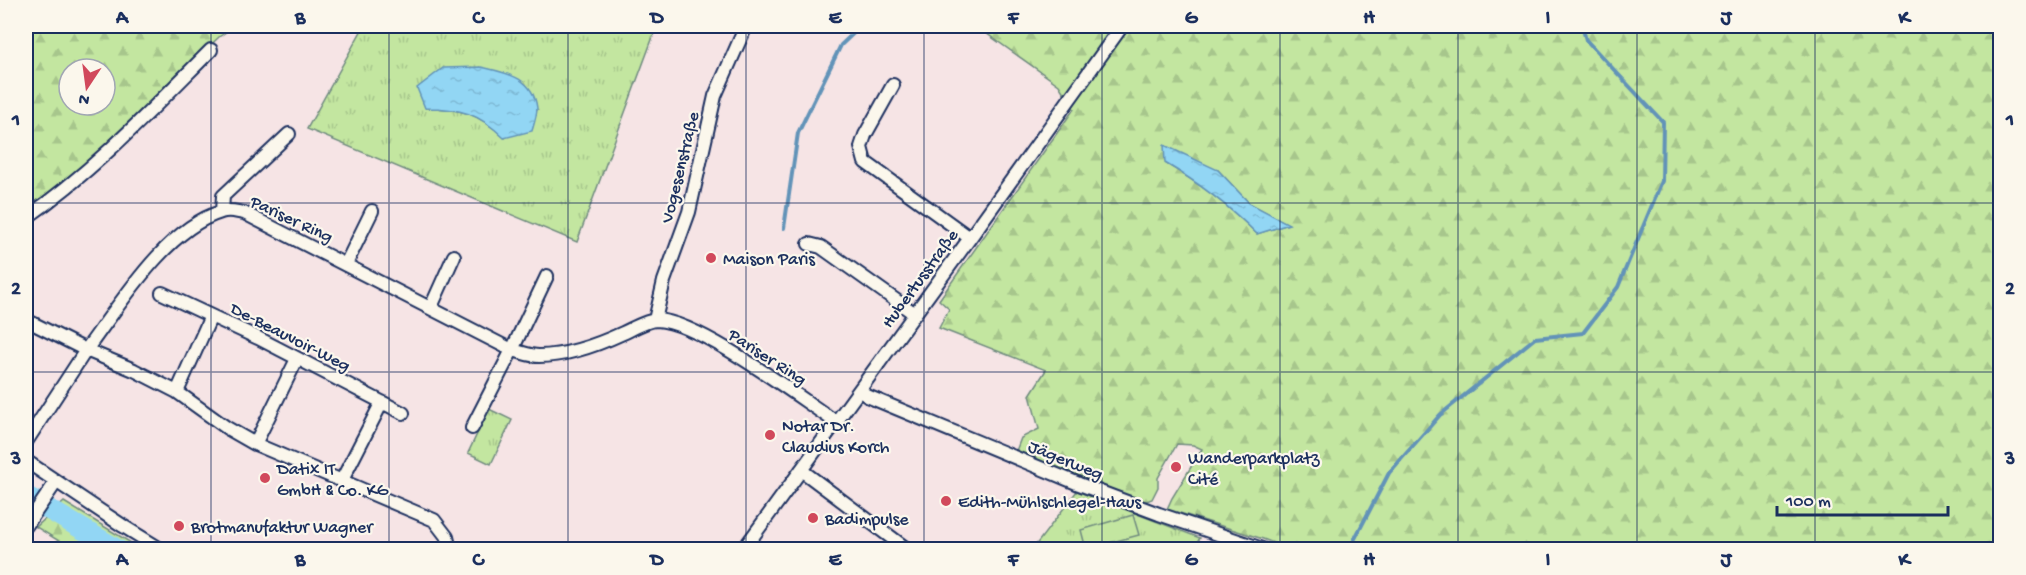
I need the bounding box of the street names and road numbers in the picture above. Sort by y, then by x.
street label: Vogesenstraße [657,109,706,226]
street label: Pariser Ring [245,192,336,249]
street label: Hubertusstraße [878,225,964,333]
street label: De-Beauvoir-Weg [226,299,353,377]
street label: Pariser Ring [723,325,810,391]
street label: Jägerweg [1025,437,1106,486]

